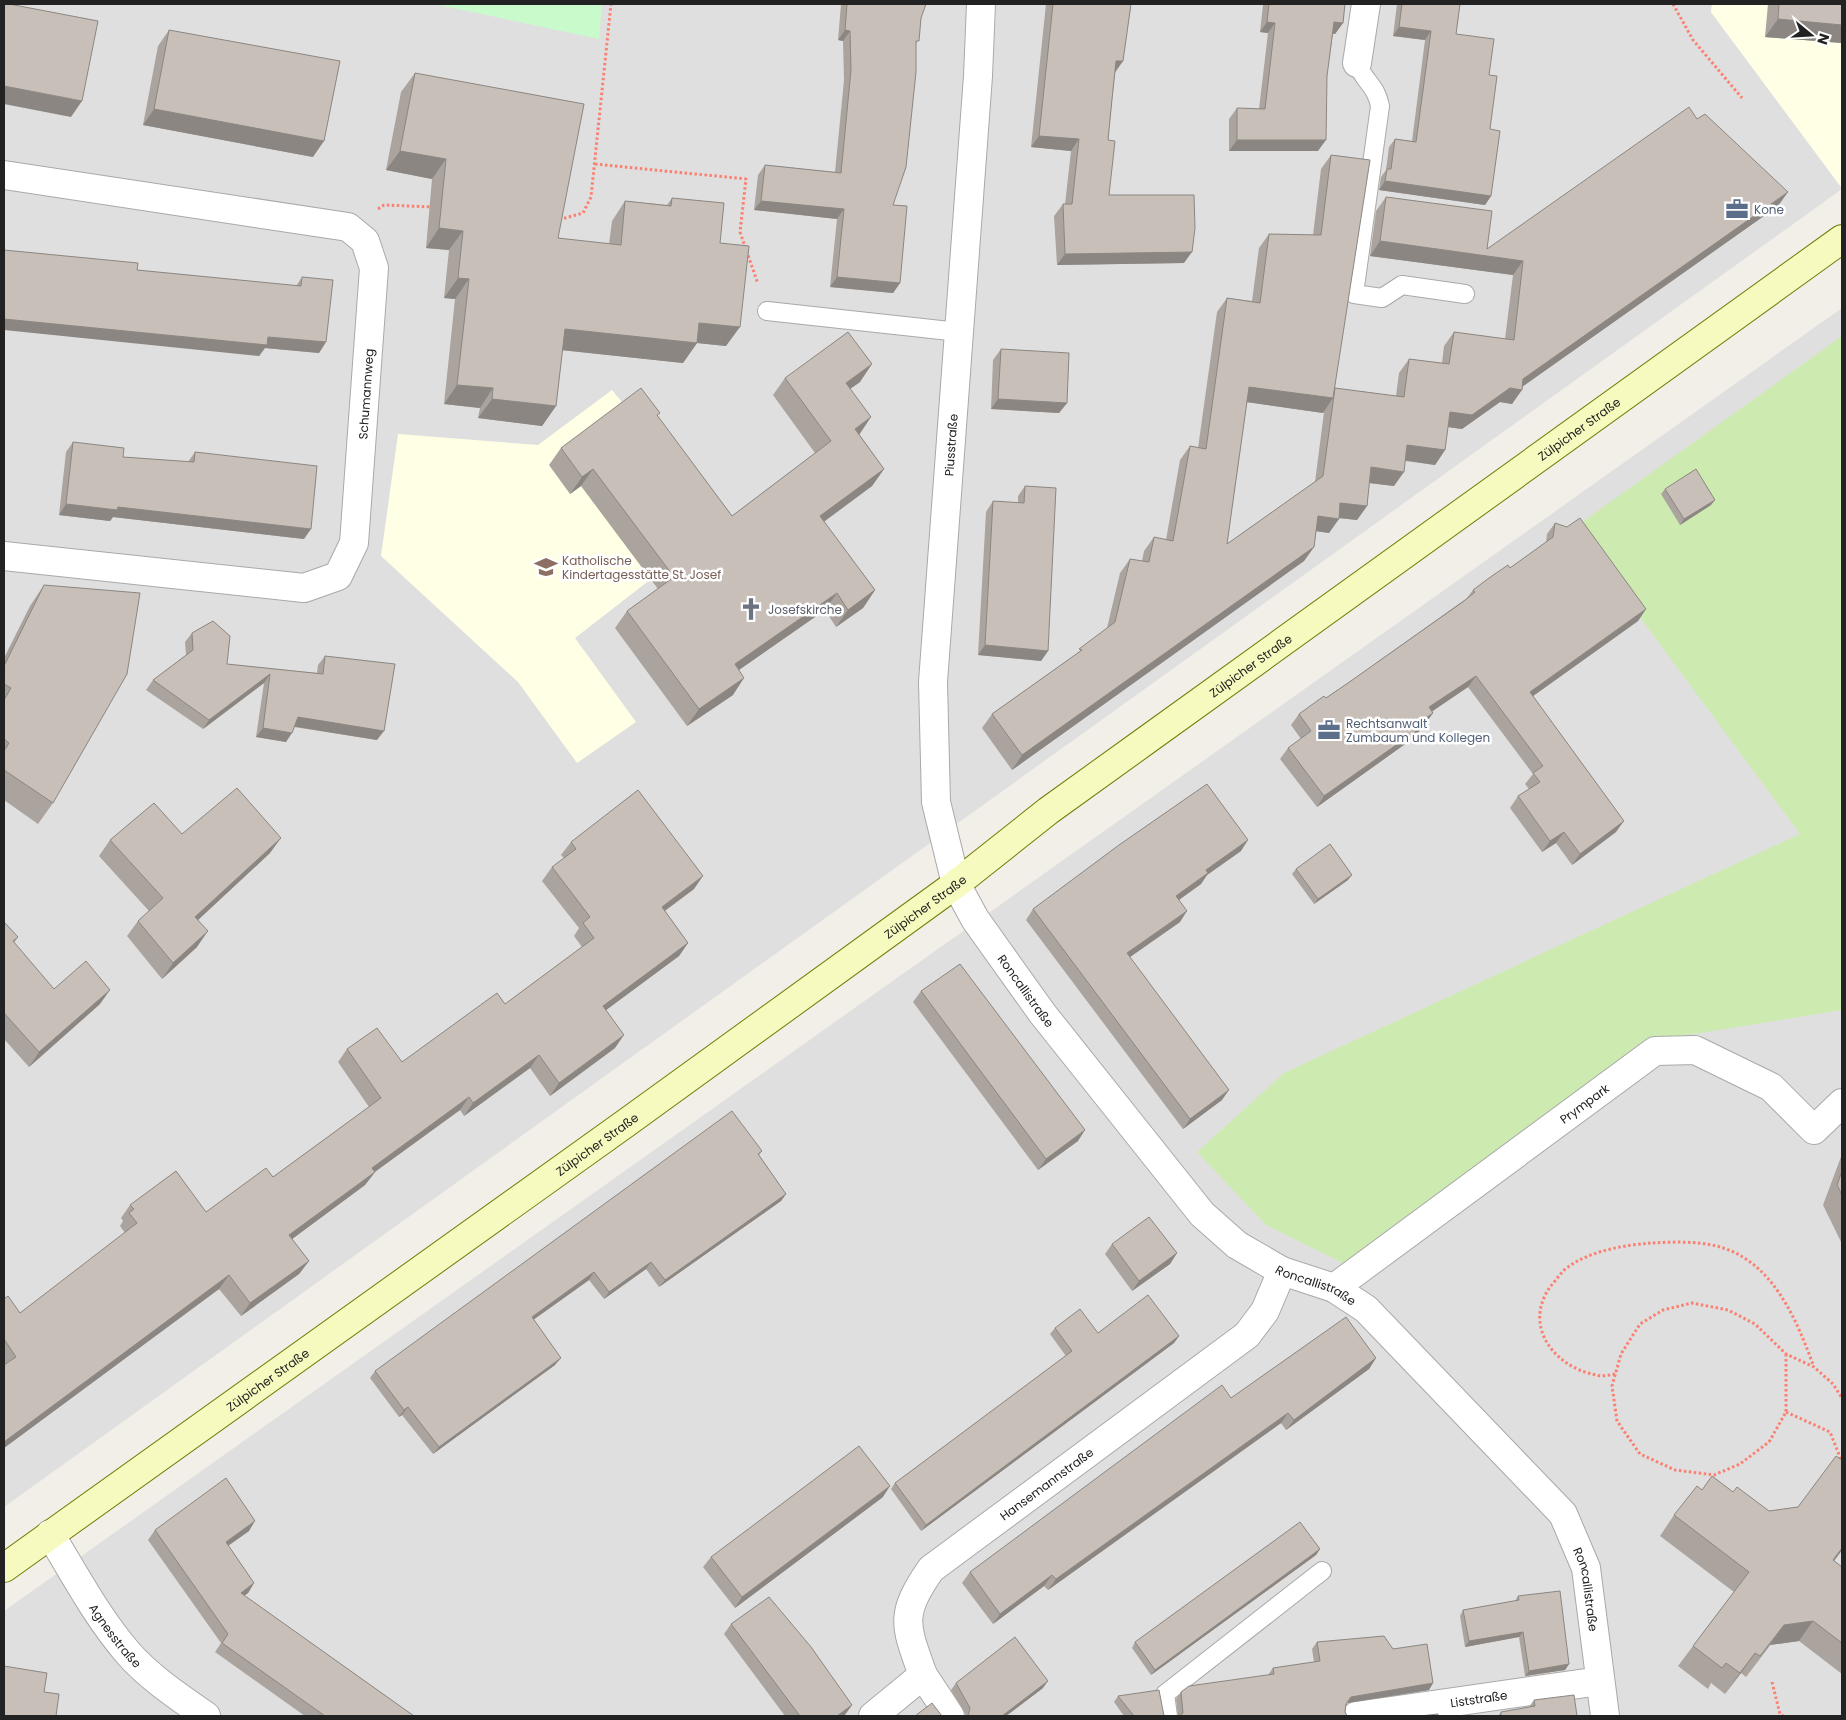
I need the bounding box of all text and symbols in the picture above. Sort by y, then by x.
north arrow [1786,10,1836,60]
text: N [1812,31,1835,47]
office icon: Kone [1724,196,1750,222]
place label: Kone [1754,201,1784,218]
street label: Schumannweg [354,348,378,440]
street label: Zülpicher Straße [1534,393,1624,464]
street label: Piusstraße [940,413,962,477]
place label: Katholische Kindertagesstätte St. Josef [562,552,721,583]
school or university icon: Katholische Kindertagesstätte St. Josef [533,554,559,580]
church icon: Josefskirche [738,596,764,622]
place label: Josefskirche [768,601,842,618]
street label: Zülpicher Straße [1206,630,1295,701]
place label: Rechtsanwalt Zumbaum und Kollegen [1346,715,1490,746]
office icon: Rechtsanwalt Zumbaum und Kollegen [1316,717,1342,743]
street label: Zülpicher Straße [880,871,970,942]
street label: Roncallistraße [994,951,1058,1030]
street label: Prympark [1556,1079,1613,1127]
street label: Zülpicher Straße [552,1108,642,1179]
street label: Roncallistraße [1273,1261,1360,1309]
street label: Zülpicher Straße [223,1344,312,1415]
street label: Hansemannstraße [996,1443,1097,1524]
street label: Roncallistraße [1570,1544,1603,1632]
street label: Agnesstraße [86,1600,146,1671]
street label: Liststraße [1449,1686,1508,1711]

